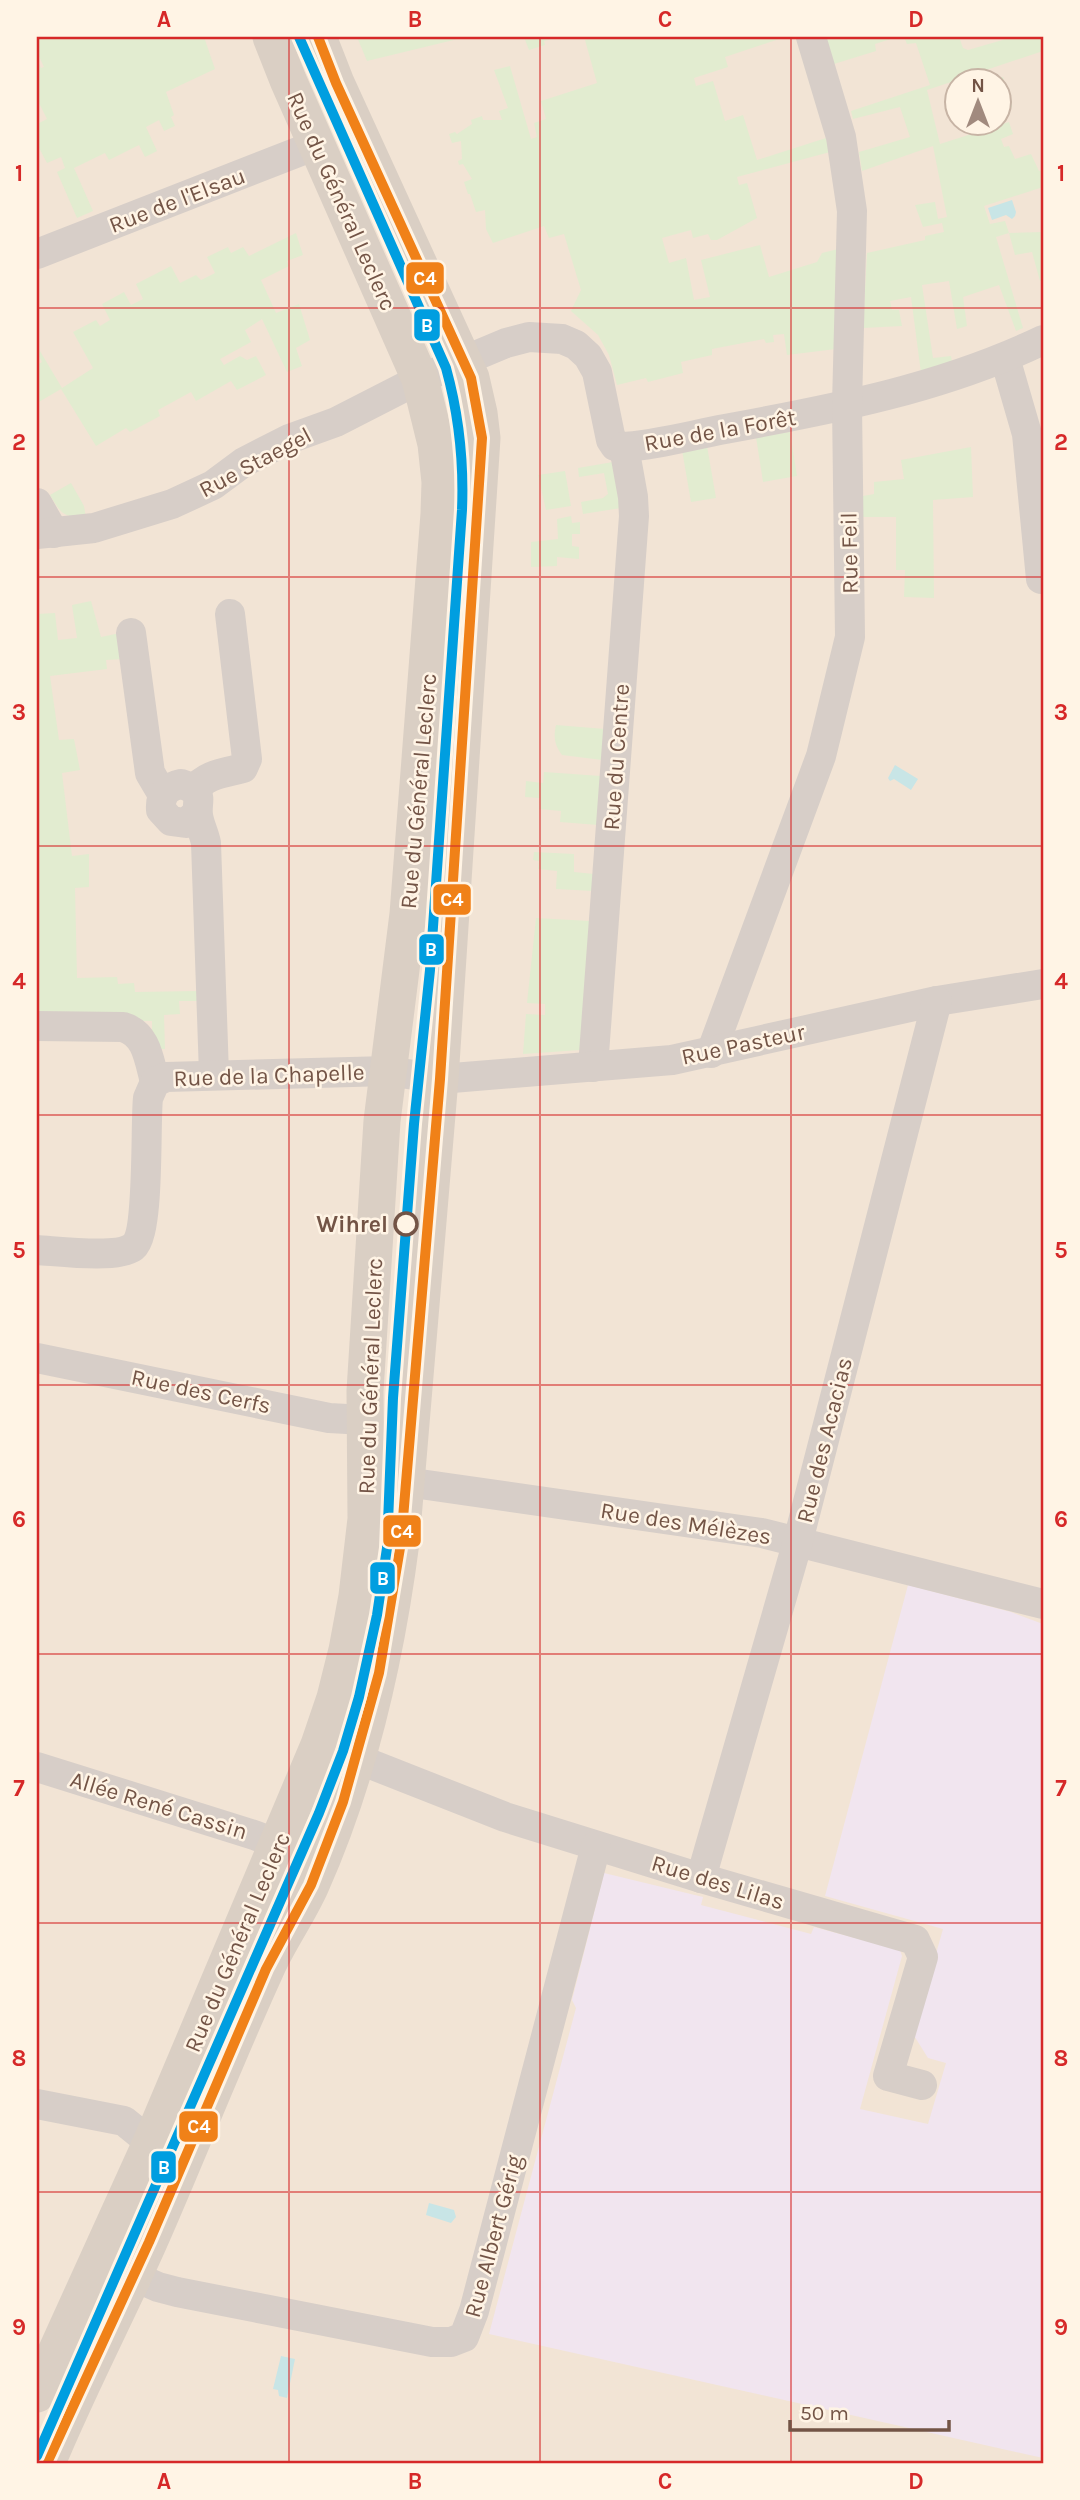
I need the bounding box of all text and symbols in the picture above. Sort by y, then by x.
text: A [157,6,171,33]
text: B [408,6,422,33]
text: C [658,6,672,33]
text: D [908,6,924,33]
north arrow [944,66,1014,136]
text: N [971,75,985,97]
street label: Rue du Général Leclerc [281,88,402,315]
text: 1 [15,160,23,187]
text: 1 [1057,160,1065,187]
street label: Rue de l'Elsau [105,162,249,239]
line badge: C4 [405,261,445,295]
text: C4 [413,268,437,290]
line badge: B [413,308,441,342]
text: B [421,315,433,337]
street label: Rue de la Forêt [642,404,798,457]
street label: Rue Staegel [194,422,316,503]
text: 2 [12,429,26,456]
text: 2 [1054,429,1068,456]
street label: Rue Feil [835,512,864,594]
street label: Rue du Général Leclerc [395,672,442,910]
street label: Rue du Centre [598,683,635,831]
text: 3 [12,699,26,726]
text: 3 [1054,699,1068,726]
line badge: C4 [432,883,472,916]
text: C4 [440,889,464,911]
line badge: B [418,933,445,966]
text: B [425,939,437,961]
text: 4 [12,968,26,995]
text: 4 [1054,968,1068,995]
street label: Rue Pasteur [679,1018,808,1071]
street label: Rue de la Chapelle [173,1059,365,1092]
place label: Wihrel [316,1211,388,1238]
marker: Wihrel [394,1212,418,1236]
text: 5 [12,1237,26,1264]
text: 5 [1054,1237,1068,1264]
street label: Rue du Général Leclerc [353,1257,388,1495]
street label: Rue des Acacias [791,1355,858,1526]
street label: Rue des Cerfs [129,1364,273,1419]
street label: Rue des Mélèzes [599,1497,773,1550]
text: 6 [12,1506,26,1533]
text: 6 [1054,1506,1068,1533]
line badge: C4 [382,1514,422,1548]
text: C4 [390,1521,414,1543]
line badge: B [369,1561,396,1595]
text: B [377,1568,389,1590]
street label: Allée René Cassin [67,1766,251,1845]
text: 7 [13,1775,25,1802]
text: 7 [1055,1775,1067,1802]
street label: Rue du Général Leclerc [179,1828,296,2056]
street label: Rue des Lilas [648,1850,787,1915]
text: 8 [12,2045,26,2072]
text: 8 [1054,2045,1068,2072]
line badge: C4 [178,2110,219,2143]
text: C4 [187,2116,211,2138]
line badge: B [150,2150,177,2184]
street label: Rue Albert Gérig [459,2152,528,2321]
text: B [158,2157,170,2179]
text: 9 [12,2314,26,2341]
text: 9 [1054,2314,1068,2341]
scale bar [790,2388,949,2432]
text: 50 m [800,2401,849,2425]
text: A [157,2468,171,2495]
text: B [408,2468,422,2495]
text: C [658,2468,672,2495]
text: D [908,2468,924,2495]

